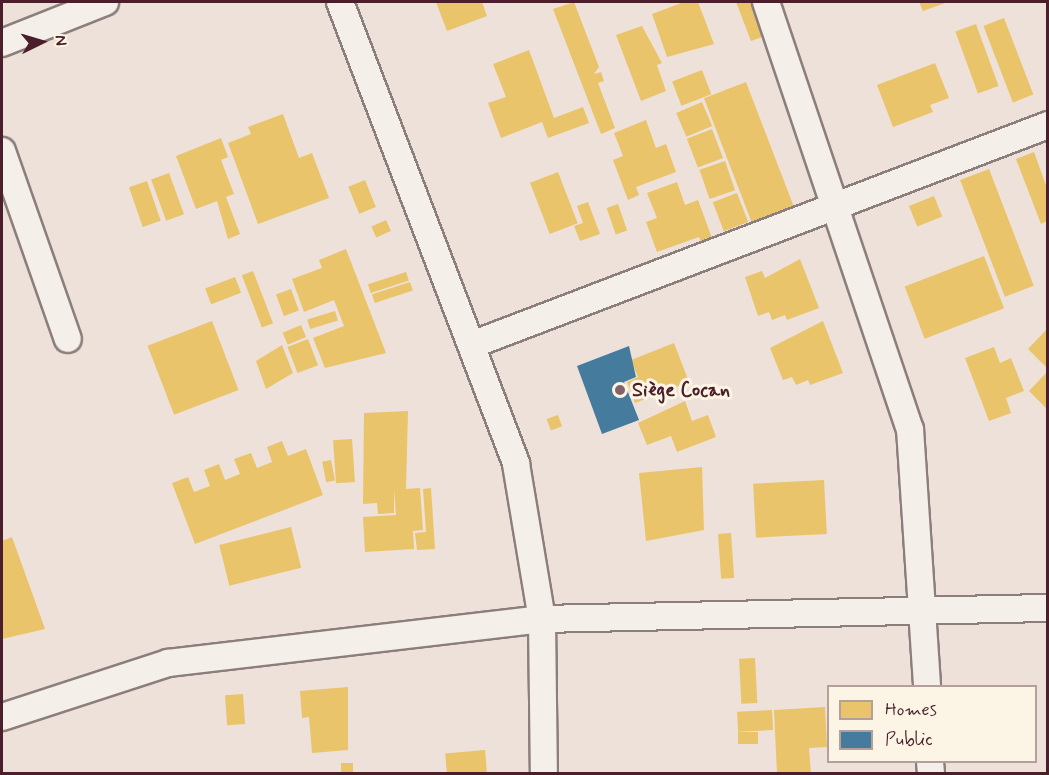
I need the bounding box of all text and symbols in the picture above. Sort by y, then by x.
north arrow [12,12,72,72]
text: N [50,34,71,47]
place label: Siège Cocan [632,378,738,402]
marker: Siège Cocan [613,383,627,397]
legend [827,685,1037,763]
text: Homes [885,698,937,722]
text: Public [885,728,933,752]

